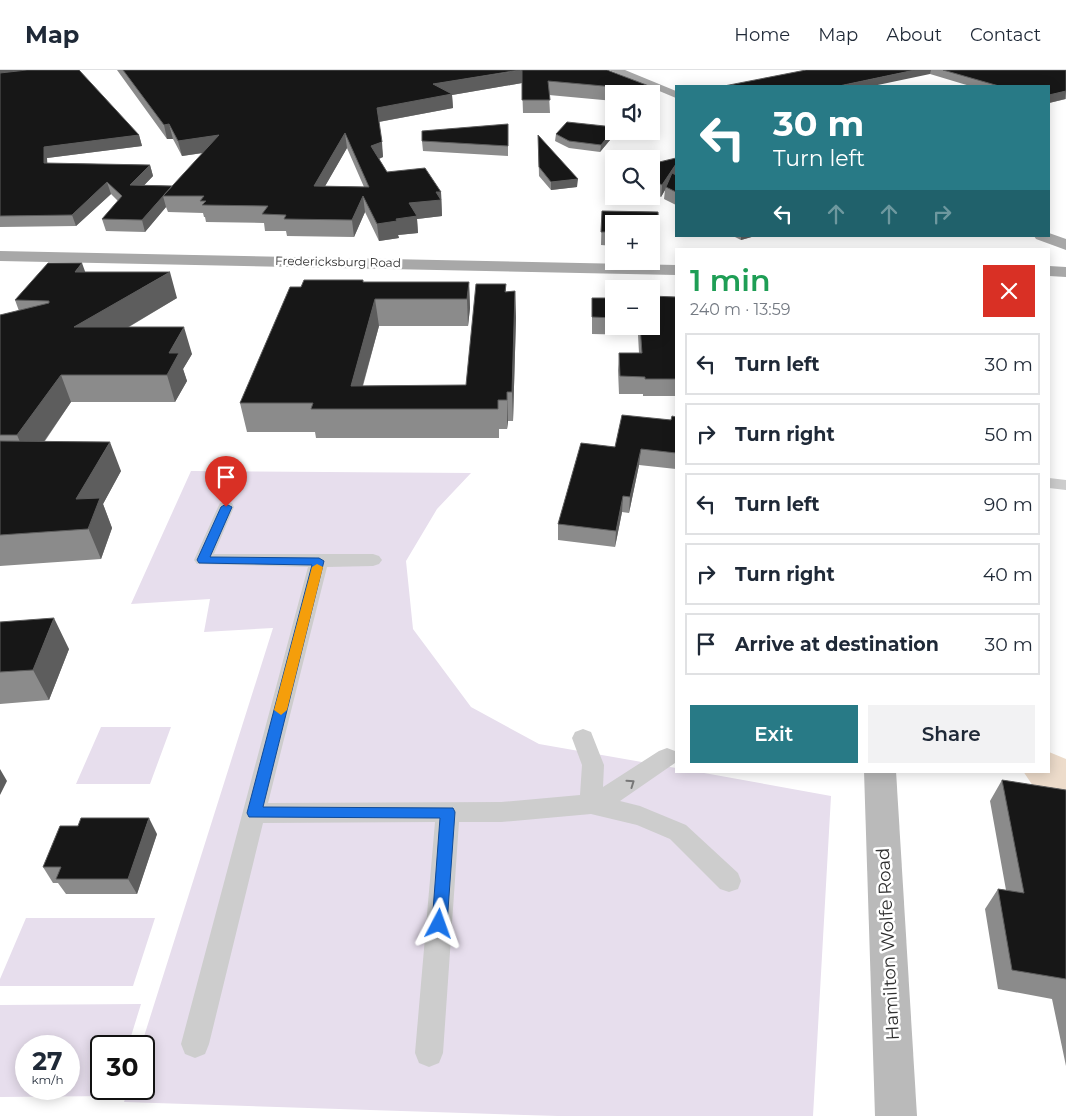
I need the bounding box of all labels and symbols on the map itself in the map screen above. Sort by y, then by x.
street label: Fredericksburg Road [275,253,401,270]
pin [205,456,247,507]
one-way arrow [625,780,634,789]
street label: Hamilton Wolfe Road [872,847,904,1041]
position arrow [412,897,464,949]
speed limit sign: 30 [90,1035,155,1100]

